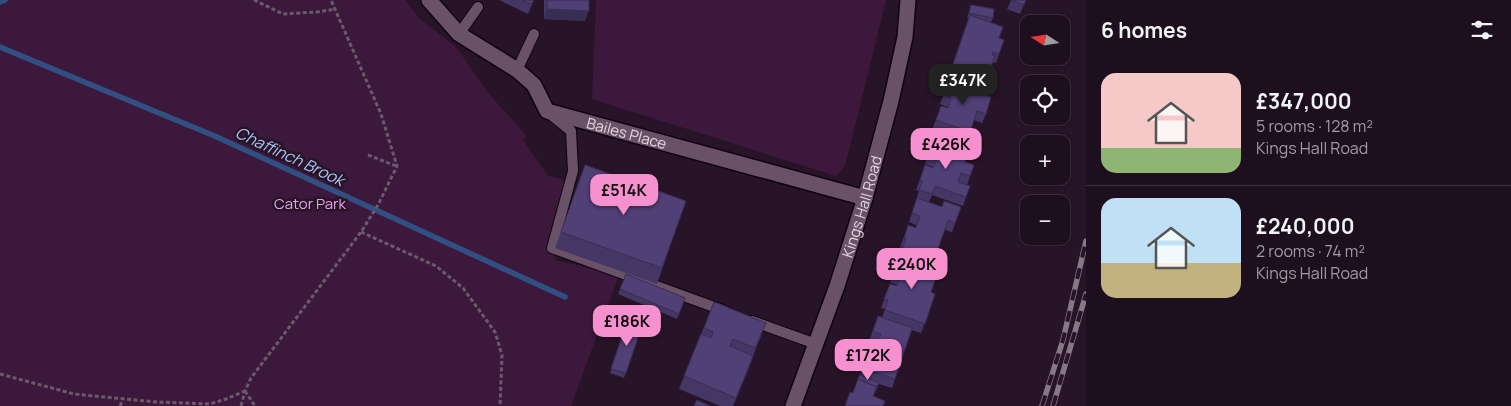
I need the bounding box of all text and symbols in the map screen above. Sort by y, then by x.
north arrow [1020,15,1070,65]
map controls [1020,15,1070,245]
text: 6 homes [1101,16,1187,44]
icon: filters [1468,16,1496,44]
pin: £347K [928,64,998,106]
text: £347K [939,69,987,91]
button: locate [1020,75,1070,125]
text: £347,000 [1256,87,1352,115]
icon: home [1141,93,1201,153]
street label: Bailes Place [584,112,669,154]
text: 5 rooms · 128 m² [1256,115,1373,137]
water label: Chaffinch Brook [232,121,350,192]
pin: £426K [911,128,981,170]
text: £426K [922,133,970,155]
button: + [1020,135,1070,185]
text: Kings Hall Road [1256,137,1368,159]
street label: Kings Hall Road [836,153,886,260]
pin: £514K [589,174,659,216]
text: £514K [601,179,647,201]
park label: Cator Park [274,193,347,214]
button: − [1020,195,1070,245]
text: £240,000 [1256,212,1355,240]
icon: home [1141,218,1201,278]
text: 2 rooms · 74 m² [1256,240,1365,262]
pin: £240K [877,248,947,290]
text: £240K [888,253,936,275]
text: Kings Hall Road [1256,262,1368,284]
pin: £186K [592,304,662,347]
text: £186K [604,310,650,332]
pin: £172K [833,338,903,381]
text: £172K [846,344,890,366]

